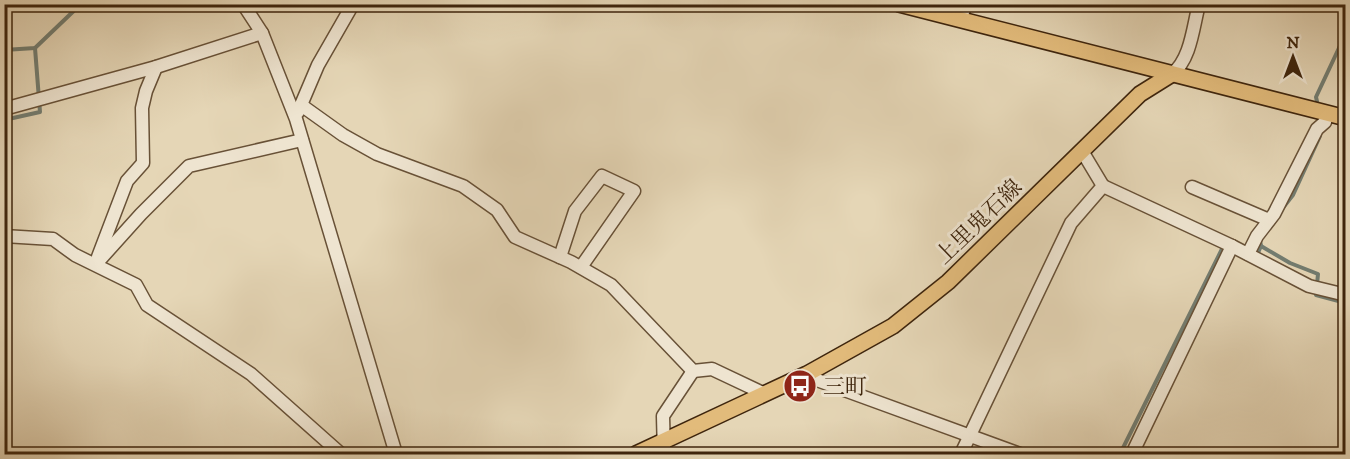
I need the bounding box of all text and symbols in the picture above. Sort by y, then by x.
north arrow [1263,27,1323,87]
text: N [1286,33,1300,53]
street label: 上里鬼石線 [930,174,1028,270]
bus stop icon: 三町 [782,368,818,404]
place label: 三町 [823,374,867,401]

